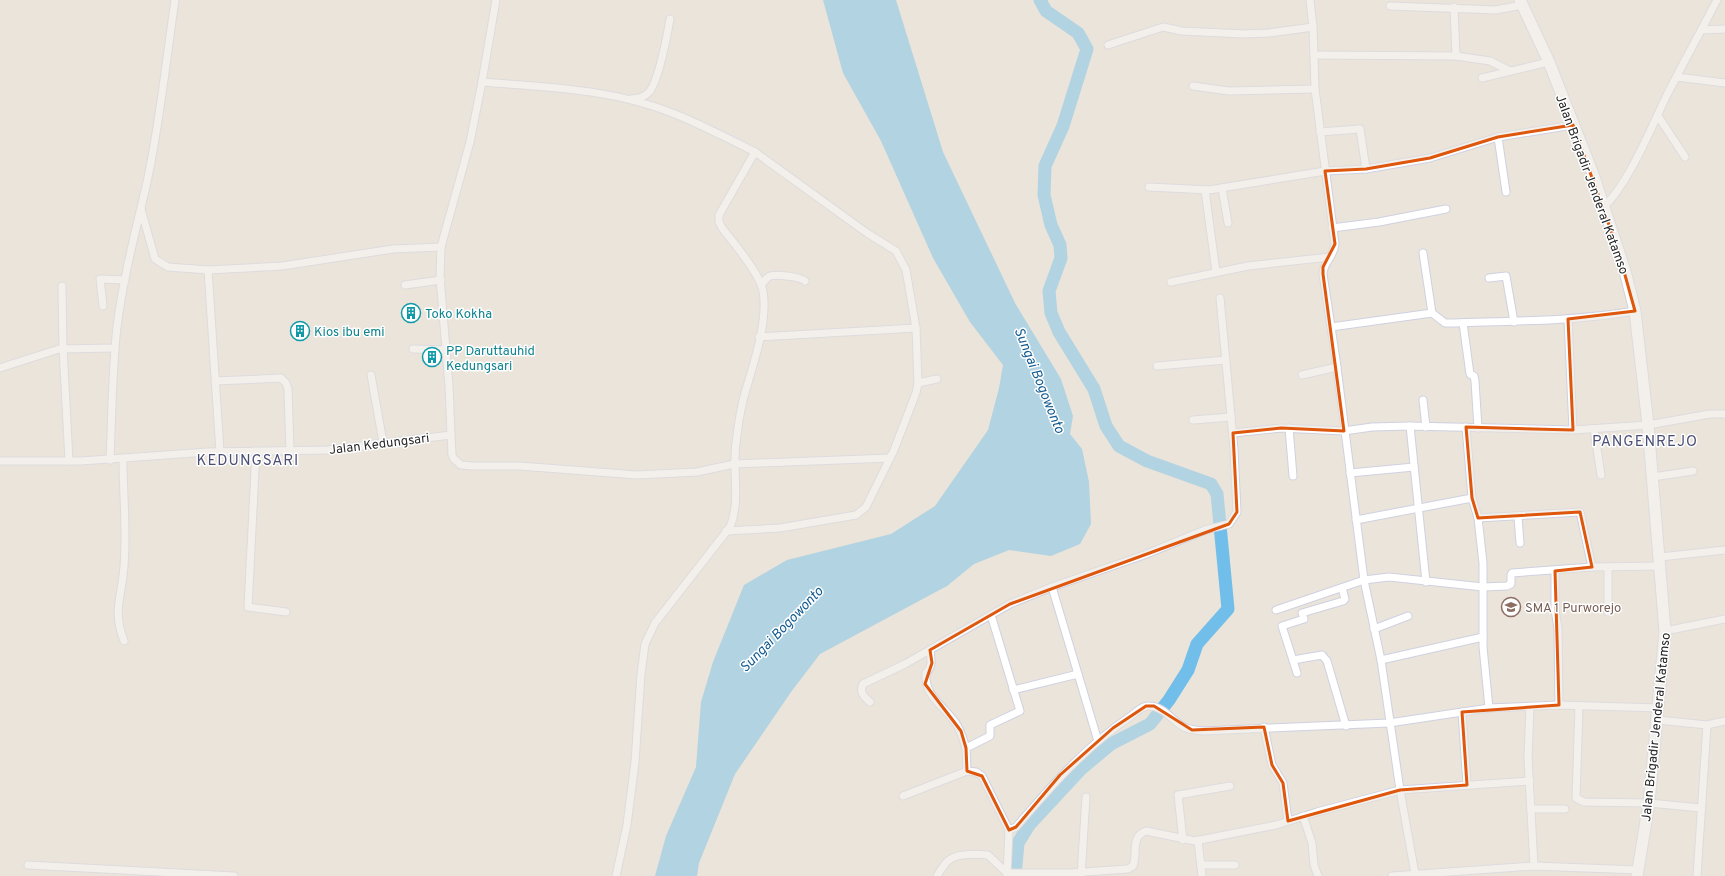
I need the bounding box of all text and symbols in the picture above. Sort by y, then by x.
street label: Jalan Brigadir Jenderal Katamso [1551,93,1631,277]
building icon: Toko Kokha [400,302,422,324]
place label: Toko Kokha [425,307,492,323]
building icon: Kios ibu emi [289,320,311,342]
place label: Kios ibu emi [314,325,385,341]
water label: Sungai Bogowonto [1010,325,1068,437]
place label: PP Daruttauhid Kedungsari [446,344,535,375]
building icon: PP Daruttauhid Kedungsari [421,346,443,368]
street label: Jalan Kedungsari [328,431,430,459]
district label: PANGENREJO [1592,433,1698,452]
district label: KEDUNGSARI [197,452,299,471]
water label: Sungai Bogowonto [737,583,828,676]
school or university icon: SMA 1 Purworejo [1500,596,1522,618]
place label: SMA 1 Purworejo [1525,601,1621,617]
street label: Jalan Brigadir Jenderal Katamso [1639,632,1675,823]

